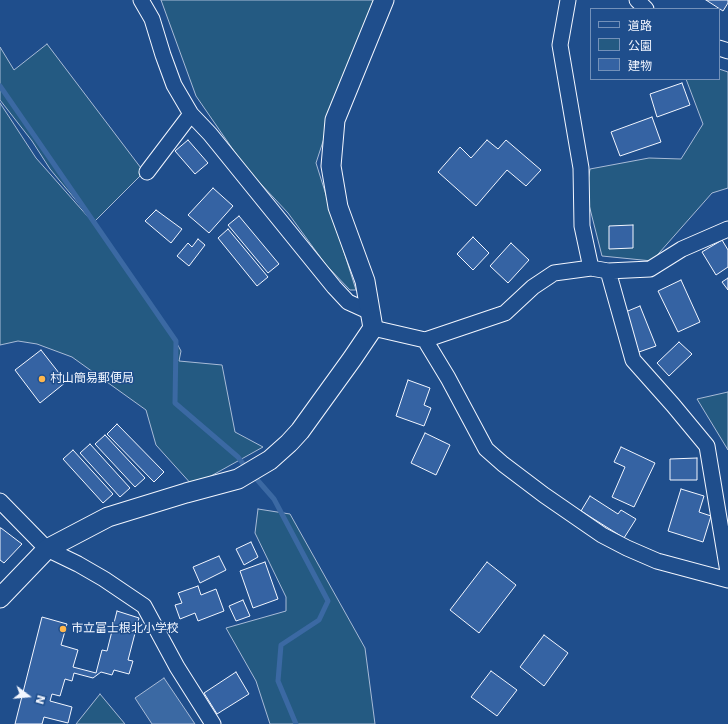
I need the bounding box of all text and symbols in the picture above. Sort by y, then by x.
legend [590,8,720,80]
text: 道路 [628,19,652,33]
text: 公園 [628,39,652,53]
text: 建物 [628,59,652,73]
place label: 村山簡易郵便局 [50,372,134,386]
marker: 村山簡易郵便局 [37,374,47,384]
place label: 市立富士根北小学校 [71,622,179,636]
marker: 市立富士根北小学校 [58,624,68,634]
north arrow [8,676,48,716]
text: N [32,693,48,706]

